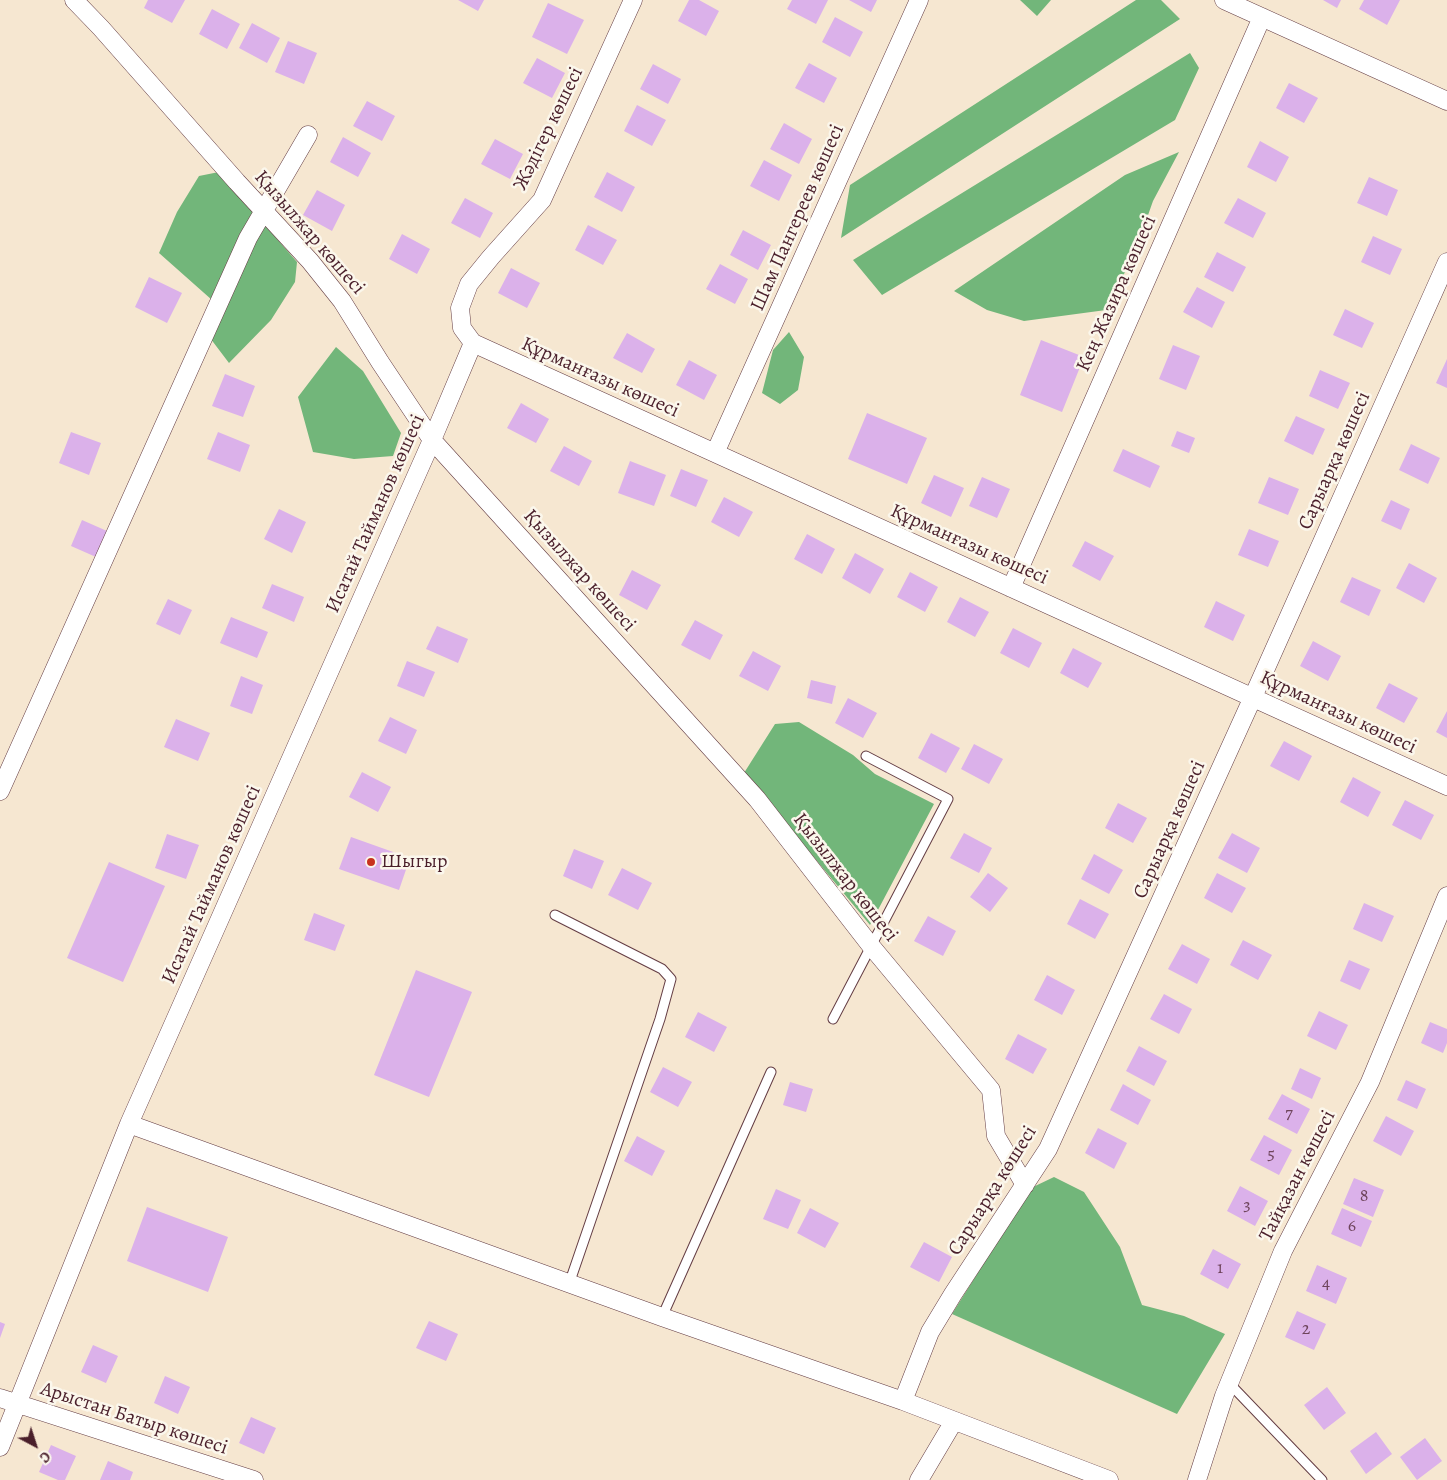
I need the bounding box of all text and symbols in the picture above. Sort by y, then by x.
street label: Жәдігер көшесі [509,64,589,194]
street label: Шам Пангереев көшесі [746,121,850,315]
street label: Қызылжар көшесі [249,166,369,300]
street label: Кең Жазира көшесі [1072,212,1162,376]
street label: Құрманғазы көшесі [518,332,682,424]
street label: Сарыарқа көшесі [1294,388,1376,534]
street label: Исатай Тайманов көшесі [321,411,431,617]
street label: Құрманғазы көшесі [887,499,1051,591]
street label: Қызылжар көшесі [518,505,640,637]
street label: Құрманғазы көшесі [1256,666,1420,760]
street label: Сарыарқа көшесі [1129,757,1211,903]
street label: Исатай Тайманов көшесі [157,782,267,988]
street label: Қызылжар көшесі [787,809,903,947]
place label: Шыгыр [381,850,448,874]
marker: Шыгыр [365,856,377,868]
house number: 7 [1285,1103,1293,1125]
street label: Тайқазан көшесі [1255,1107,1341,1245]
street label: Сарыарқа көшесі [943,1122,1043,1260]
house number: 5 [1267,1144,1275,1166]
house number: 8 [1360,1186,1368,1208]
house number: 3 [1243,1195,1251,1217]
house number: 6 [1348,1216,1356,1238]
house number: 1 [1217,1258,1223,1280]
house number: 4 [1322,1273,1330,1295]
house number: 2 [1302,1319,1310,1341]
street label: Арыстан Батыр көшесі [37,1377,231,1461]
north arrow [10,1420,60,1470]
text: С [36,1447,54,1467]

